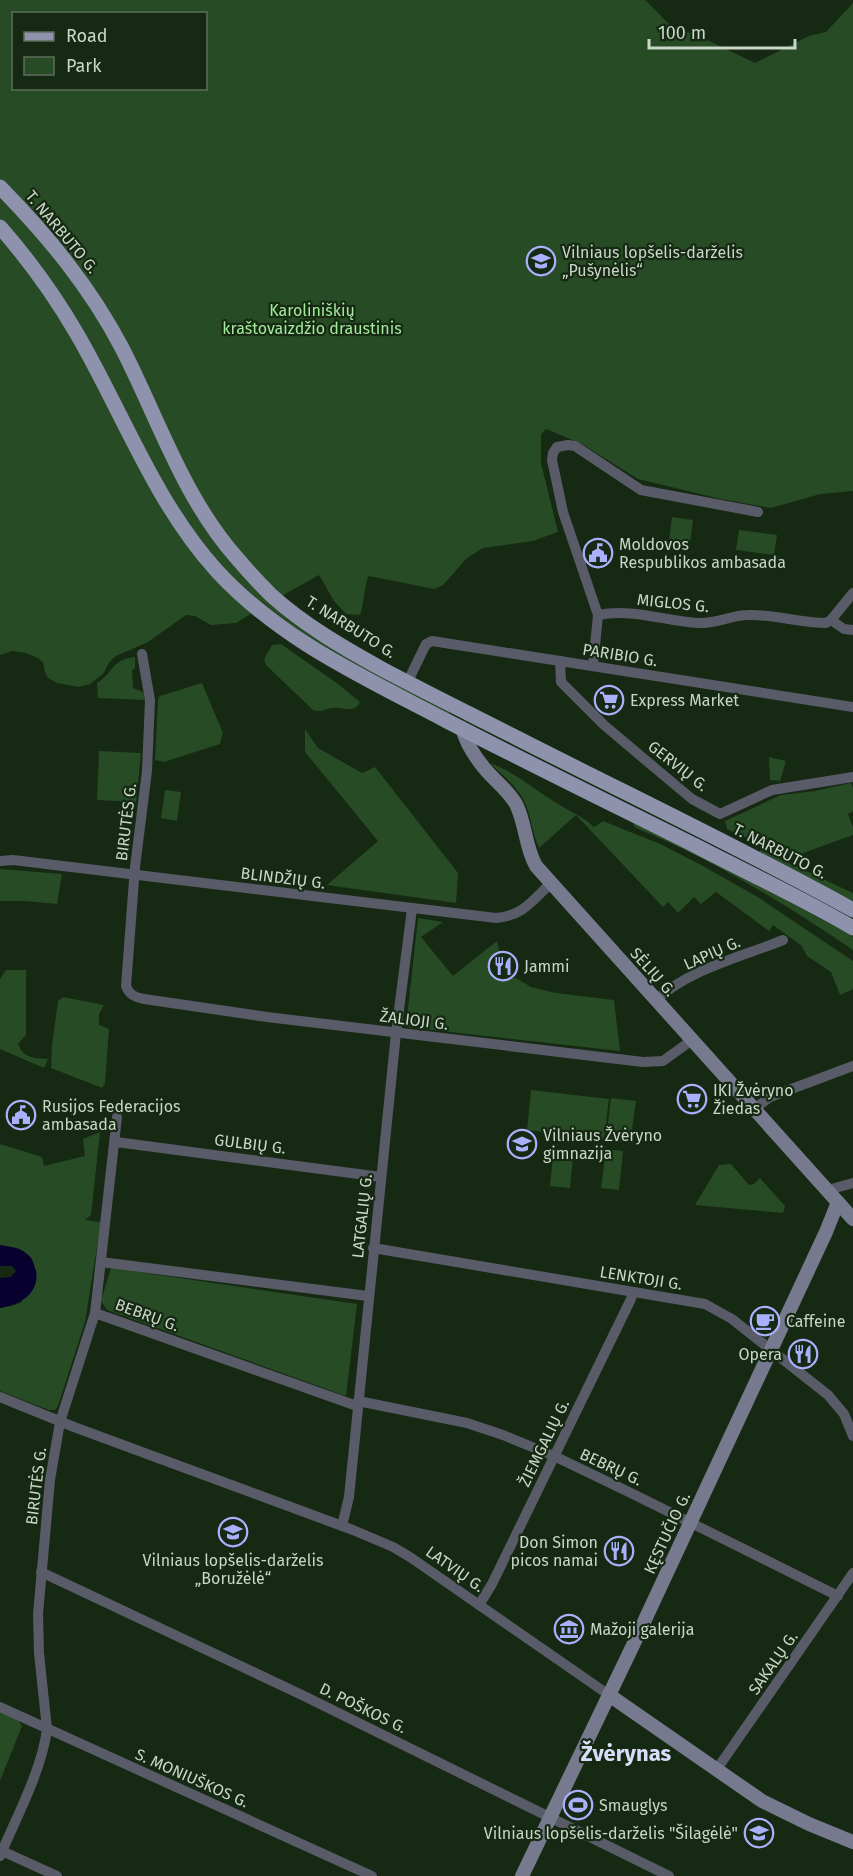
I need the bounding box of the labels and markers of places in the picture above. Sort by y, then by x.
place label: Vilniaus lopšelis-darželis „Pušynėlis“ [562,243,743,280]
school or university icon: Vilniaus lopšelis-darželis „Pušynėlis“ [525,245,557,277]
place label: Moldovos Respublikos ambasada [619,535,786,572]
public building icon: Moldovos Respublikos ambasada [582,537,614,569]
supermarket icon: Express Market [593,684,625,716]
place label: Express Market [630,691,739,710]
restaurant icon: Jammi [487,950,519,982]
place label: Jammi [524,957,570,976]
place label: IKI Žvėryno Žiedas [713,1080,794,1118]
supermarket icon: IKI Žvėryno Žiedas [676,1083,708,1115]
place label: Rusijos Federacijos ambasada [42,1097,181,1134]
public building icon: Rusijos Federacijos ambasada [5,1099,37,1131]
place label: Vilniaus Žvėryno gimnazija [543,1125,662,1163]
school or university icon: Vilniaus Žvėryno gimnazija [506,1128,538,1160]
cafe icon: Caffeine [749,1305,781,1337]
place label: Caffeine [786,1312,845,1331]
restaurant icon: Opera [787,1338,819,1370]
place label: Opera [738,1345,782,1364]
school or university icon: Vilniaus lopšelis-darželis „Boružėlė“ [217,1516,249,1548]
place label: Don Simon picos namai [511,1533,598,1570]
restaurant icon: Don Simon picos namai [603,1535,635,1567]
place label: Vilniaus lopšelis-darželis „Boružėlė“ [143,1551,323,1588]
museum icon: Mažoji galerija [553,1613,585,1645]
place label: Mažoji galerija [590,1620,694,1639]
sports icon: Smauglys [562,1789,594,1821]
place label: Smauglys [599,1796,668,1815]
school or university icon: Vilniaus lopšelis-darželis "Šilagėlė" [743,1817,775,1849]
place label: Vilniaus lopšelis-darželis "Šilagėlė" [484,1823,738,1843]

